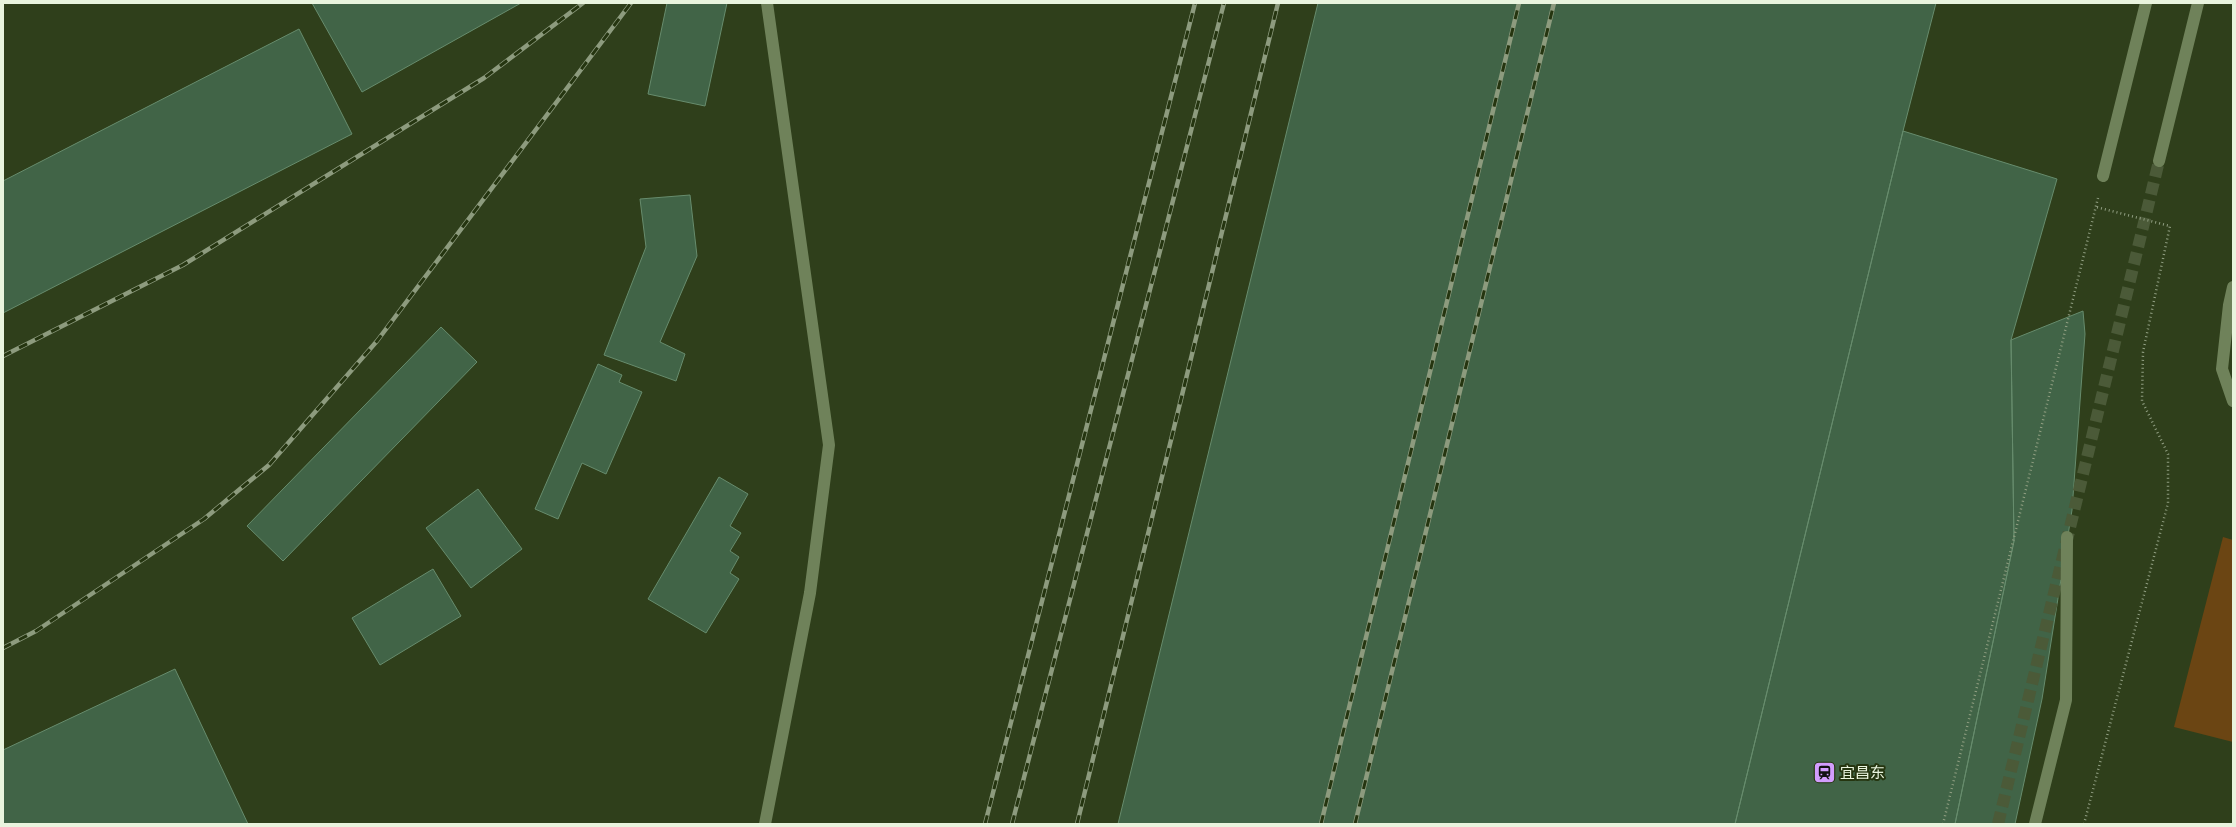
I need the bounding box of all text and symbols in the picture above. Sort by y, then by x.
station icon: 宜昌东 [1811,760,1837,786]
place label: 宜昌东 [1840,764,1885,782]

